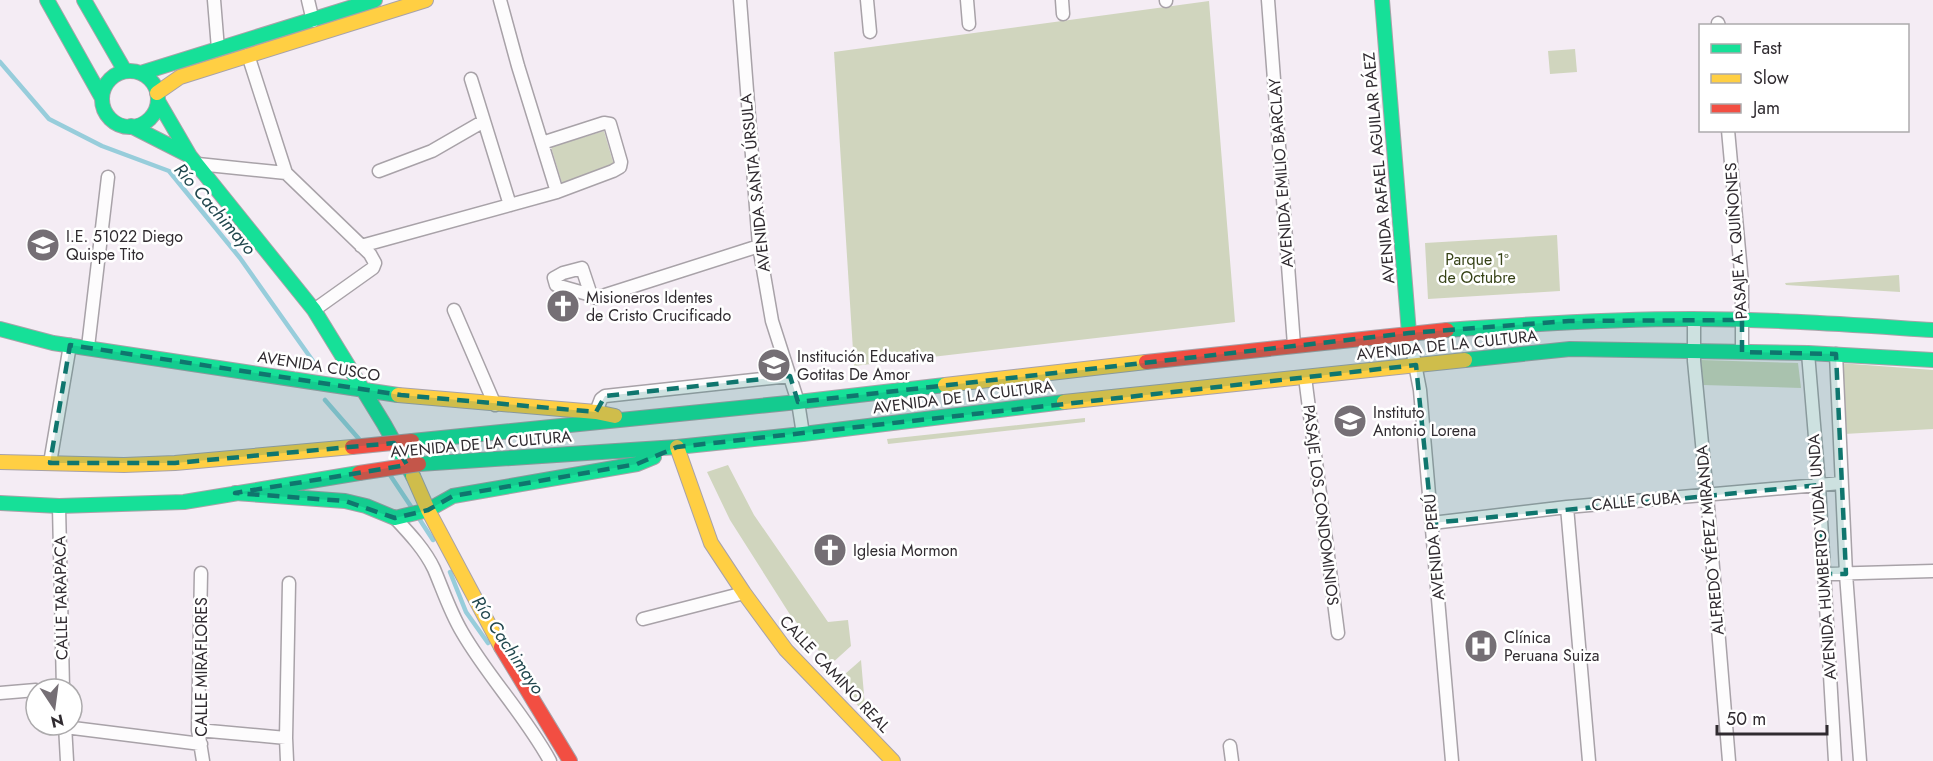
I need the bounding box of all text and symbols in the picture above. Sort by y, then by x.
legend [1699,24,1909,132]
text: Fast [1753,35,1782,61]
street label: AVENIDA RAFAEL AGUILAR PÁEZ [1357,51,1401,285]
text: Slow [1753,65,1790,91]
street label: AVENIDA EMILIO BARCLAY [1263,77,1299,269]
street label: AVENIDA SANTA ÚRSULA [734,92,776,273]
text: Jam [1751,95,1780,121]
water label: Río Cachimayo [168,158,262,261]
street label: PASAJE A. QUIÑONES [1719,162,1753,320]
place label: I.E. 51022 Diego Quispe Tito [66,225,183,266]
school or university icon: I.E. 51022 Diego Quispe Tito [25,227,61,263]
park label: Parque 1º de Octubre [1438,248,1516,289]
place label: Misioneros Identes de Cristo Crucificado [586,286,731,327]
church icon: Misioneros Identes de Cristo Crucificado [545,288,581,324]
street label: AVENIDA DE LA CULTURA [1355,324,1539,366]
street label: AVENIDA CUSCO [256,345,382,387]
place label: Institución Educativa Gotitas De Amor [797,345,934,386]
school or university icon: Institución Educativa Gotitas De Amor [756,347,792,383]
street label: AVENIDA DE LA CULTURA [871,374,1055,420]
place label: Instituto Antonio Lorena [1373,401,1476,442]
street label: PASAJE LOS CONDOMINIOS [1297,403,1345,607]
school or university icon: Instituto Antonio Lorena [1332,403,1368,439]
street label: AVENIDA DE LA CULTURA [389,425,573,463]
street label: AVENIDA HUMBERTO VIDAL UNDA [1802,433,1842,681]
street label: ALFREDO YÉPEZ MIRANDA [1690,444,1730,636]
street label: CALLE CUBA [1590,486,1682,516]
street label: AVENIDA PERÚ [1418,493,1450,601]
church icon: Iglesia Mormon [812,532,848,568]
street label: CALLE TARAPACA [48,535,74,660]
place label: Iglesia Mormon [853,539,958,562]
water label: Río Cachimayo [465,591,551,700]
street label: CALLE MIRAFLORES [190,597,213,737]
street label: CALLE CAMINO REAL [774,610,896,738]
place label: Clínica Peruana Suiza [1504,626,1599,667]
hospital icon: Clínica Peruana Suiza [1463,628,1499,664]
north arrow [24,677,84,737]
scale bar [1717,698,1826,736]
text: 50 m [1726,706,1766,732]
text: N [48,708,66,734]

